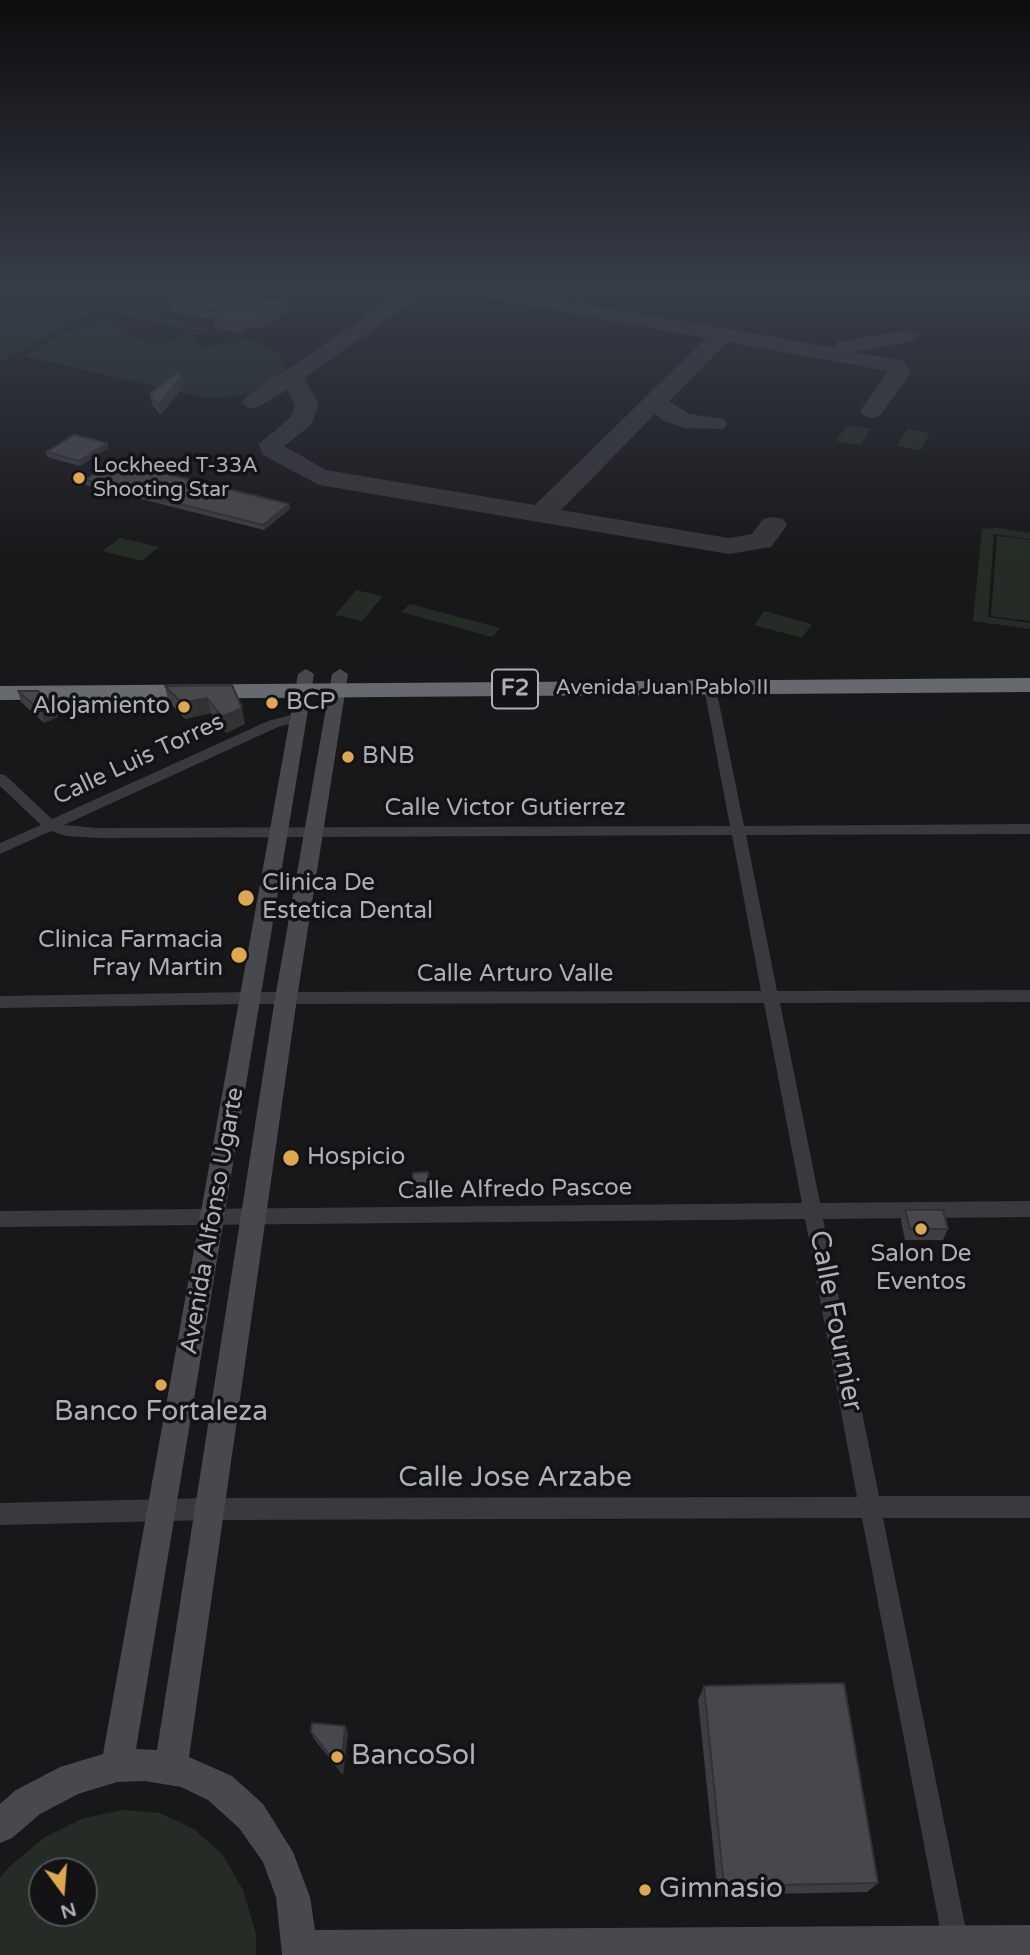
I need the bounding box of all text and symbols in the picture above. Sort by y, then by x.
place label: Lockheed T-33A Shooting Star [93,453,258,503]
marker: Lockheed T-33A Shooting Star [71,470,87,486]
road number: F2 [492,670,538,708]
street label: Avenida Juan Pablo II [556,675,768,701]
place label: BCP [286,689,335,717]
place label: Alojamiento [33,693,170,721]
marker: BCP [264,695,280,711]
marker: Alojamiento [176,699,192,715]
street label: Calle Luis Torres [49,708,229,812]
place label: BNB [362,743,415,771]
marker: BNB [340,749,356,765]
street label: Calle Victor Gutierrez [384,795,626,823]
place label: Clinica De Estetica Dental [262,870,433,926]
marker: Clinica De Estetica Dental [236,888,256,908]
place label: Clinica Farmacia Fray Martin [38,927,223,983]
marker: Clinica Farmacia Fray Martin [229,945,249,965]
street label: Calle Arturo Valle [417,961,613,989]
street label: Avenida Alfonso Ugarte [175,1085,251,1357]
place label: Hospicio [307,1144,405,1172]
marker: Hospicio [281,1148,301,1168]
street label: Calle Alfredo Pascoe [397,1174,633,1206]
marker: Salon De Eventos [913,1221,929,1237]
street label: Calle Fournier [801,1228,869,1414]
place label: Salon De Eventos [871,1241,971,1297]
marker: Banco Fortaleza [153,1377,169,1393]
place label: Banco Fortaleza [54,1396,268,1430]
street label: Calle Jose Arzabe [398,1462,632,1496]
place label: BancoSol [351,1740,476,1774]
marker: BancoSol [329,1749,345,1765]
north arrow [28,1857,98,1927]
place label: Gimnasio [659,1873,783,1907]
marker: Gimnasio [637,1882,653,1898]
text: N [58,1898,79,1923]

